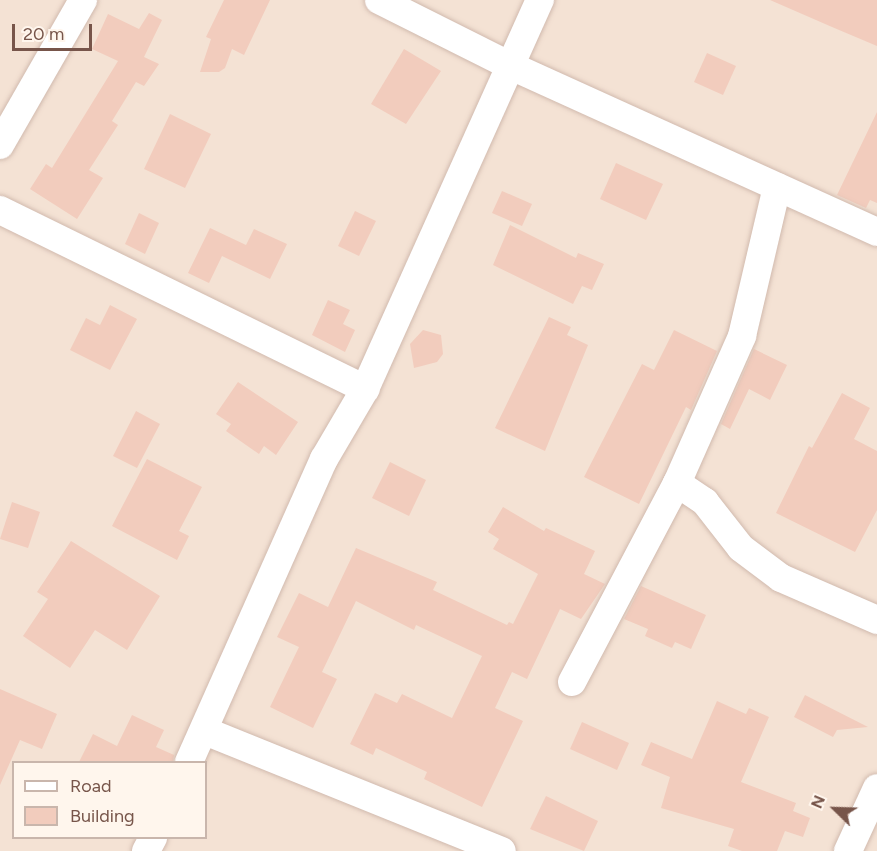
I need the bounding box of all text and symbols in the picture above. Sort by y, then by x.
scale bar [15,12,94,50]
text: 20 m [23,23,64,45]
legend [12,761,207,839]
text: Road [70,775,111,797]
north arrow [805,779,865,839]
text: N [807,792,829,811]
text: Building [70,805,135,827]

